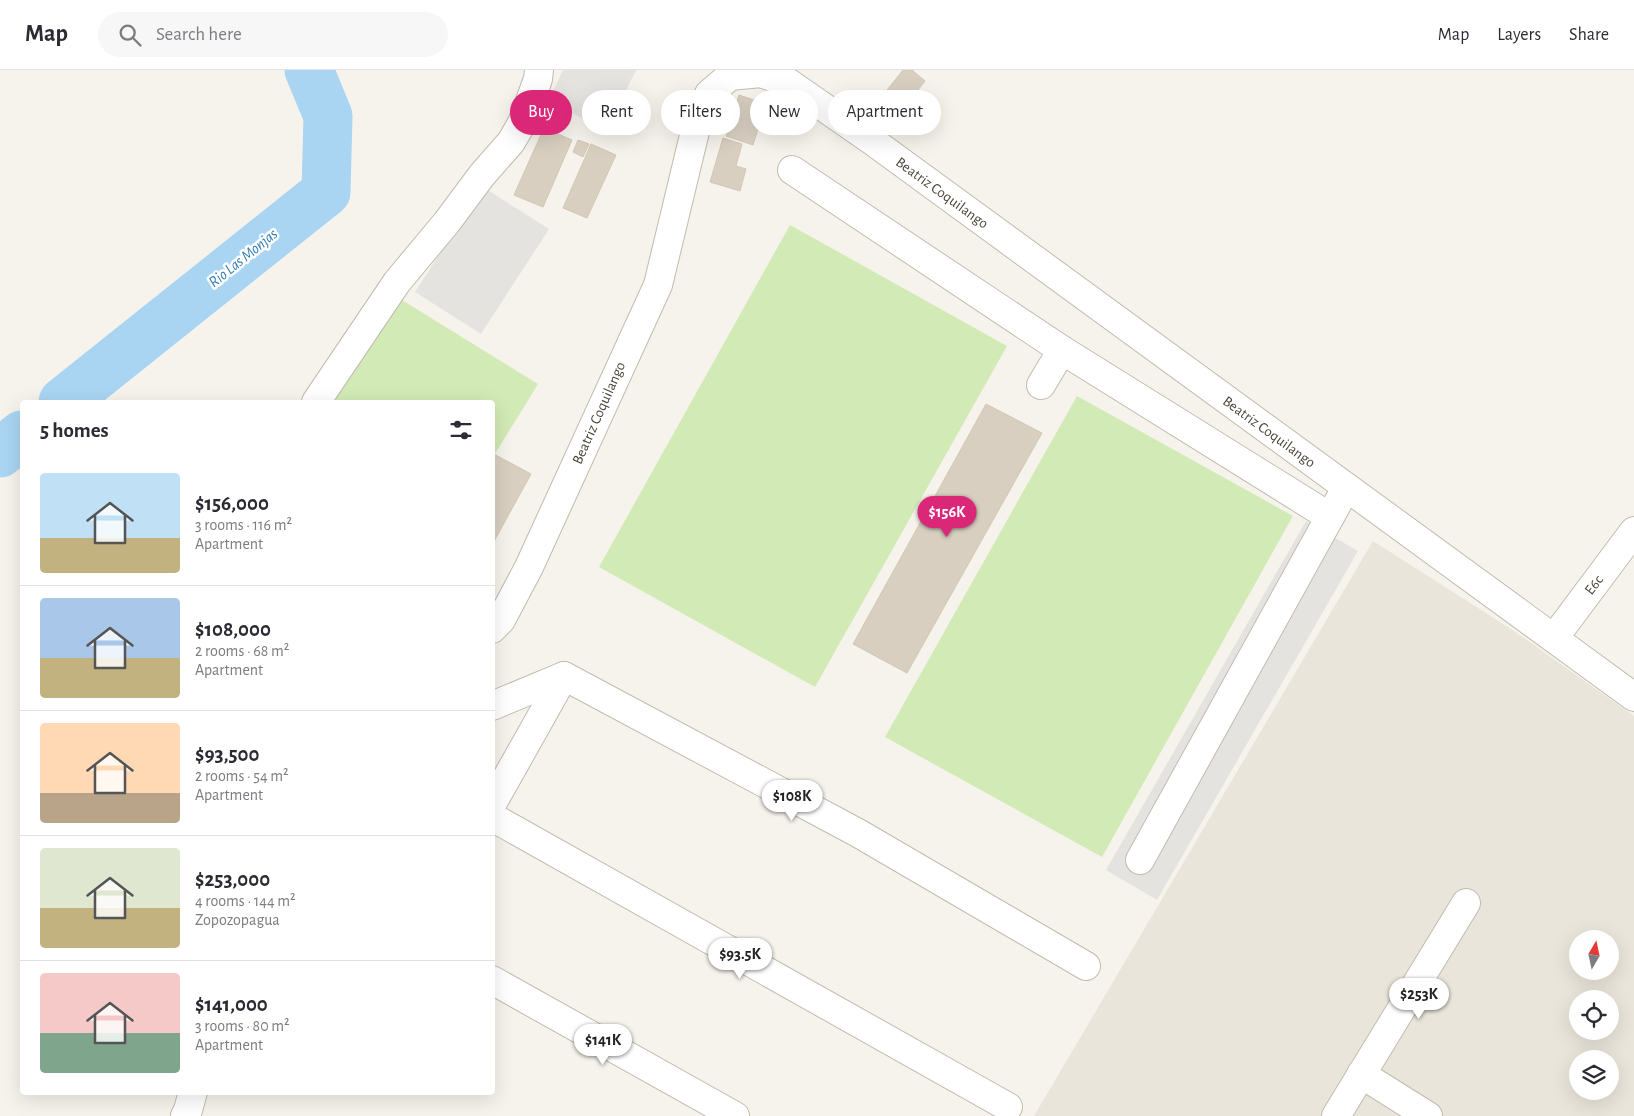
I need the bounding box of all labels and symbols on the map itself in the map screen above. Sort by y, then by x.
street label: Beatriz Coquilango [893,154,991,232]
water label: Rio Las Monjas [206,226,281,291]
street label: Beatriz Coquilango [570,360,628,466]
street label: Beatriz Coquilango [1220,393,1318,471]
pin: $156K [912,496,982,538]
street label: E6c [1582,572,1606,598]
pin: $108K [757,780,827,822]
north arrow [1569,930,1619,980]
pin: $93.5K [699,938,781,980]
pin: $253K [1384,978,1454,1020]
pin: $141K [568,1024,638,1066]

